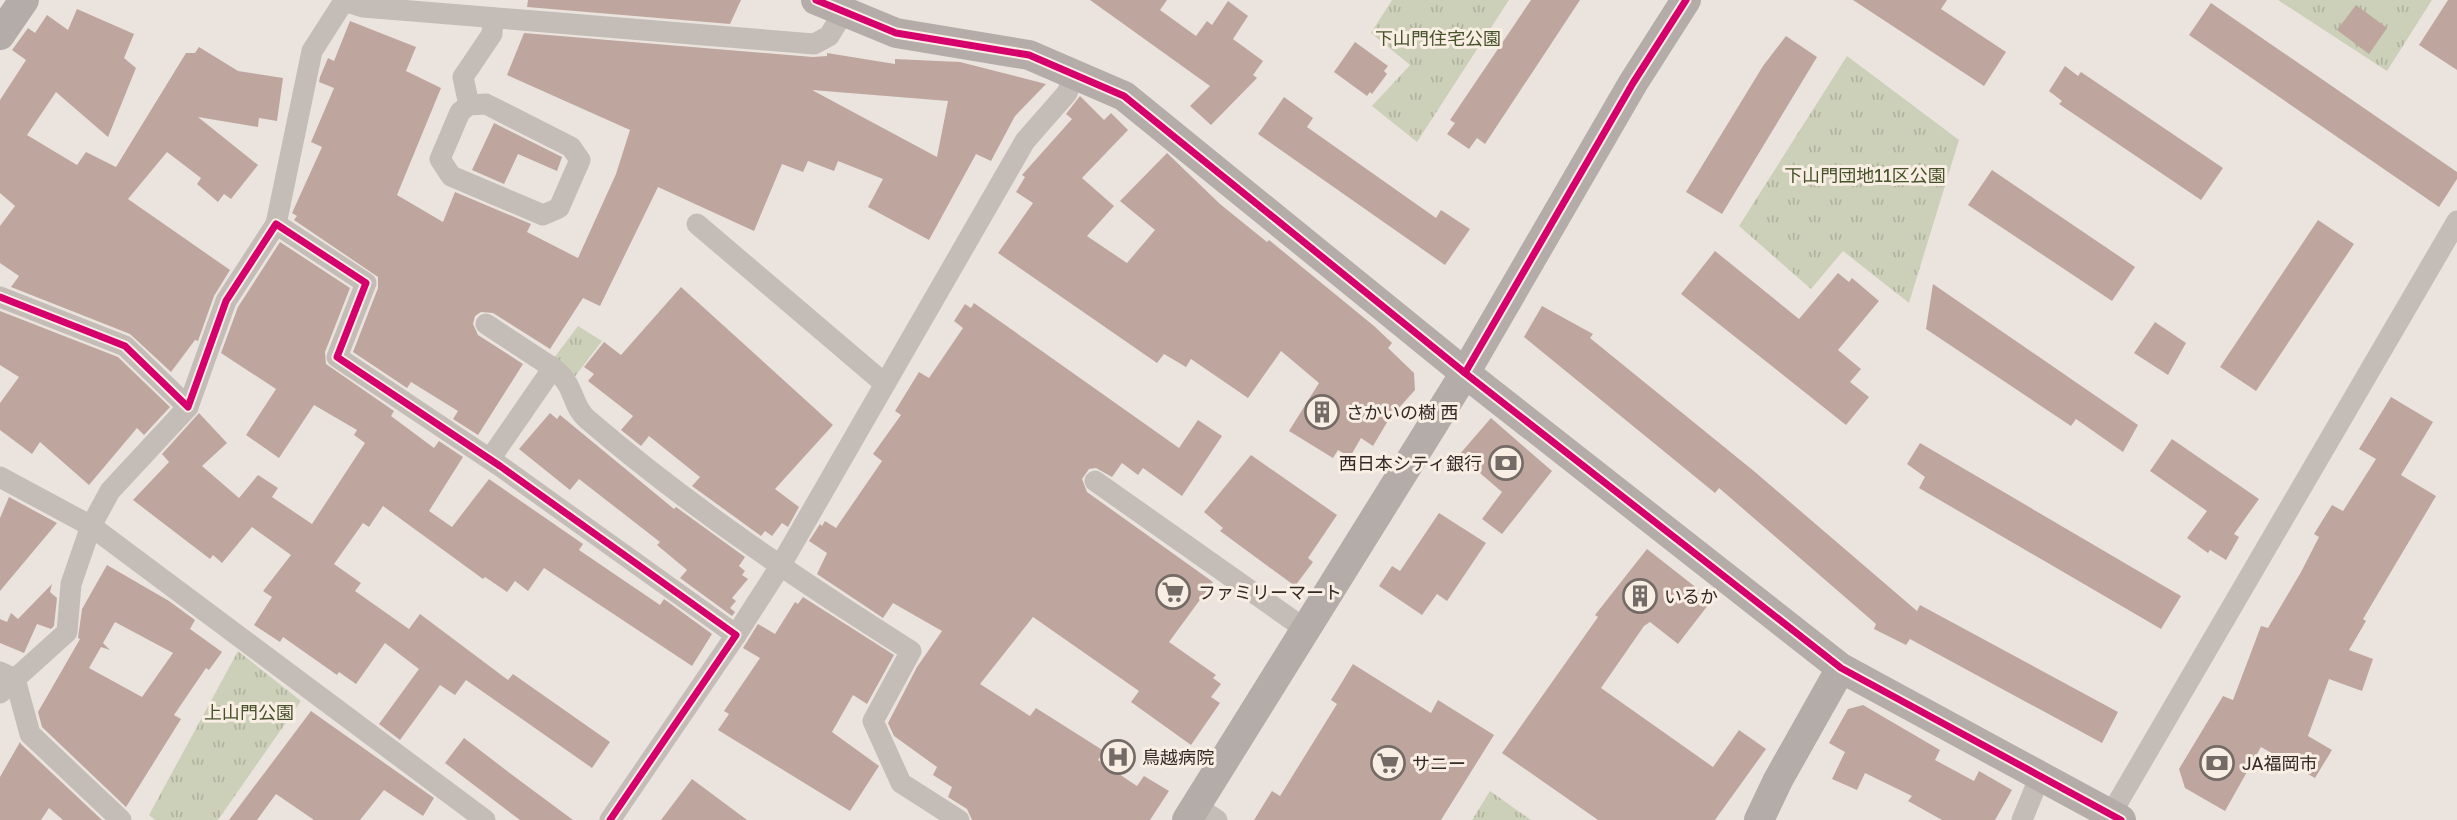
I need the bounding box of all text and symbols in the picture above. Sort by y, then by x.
park label: 下山門住宅公園 [1375,27,1501,49]
park label: 下山門団地11区公園 [1784,164,1946,186]
building icon: さかいの樹 西 [1303,393,1341,431]
place label: さかいの樹 西 [1346,401,1459,423]
bank icon: 西日本シティ銀行 [1487,444,1525,482]
place label: 西日本シティ銀行 [1339,452,1482,474]
supermarket icon: ファミリーマート [1154,573,1192,611]
building icon: いるか [1621,577,1659,615]
place label: ファミリーマート [1198,581,1342,603]
place label: いるか [1664,585,1718,607]
park label: 上山門公園 [204,701,294,723]
hospital icon: 鳥越病院 [1099,738,1137,776]
supermarket icon: サニー [1369,744,1407,782]
bank icon: JA福岡市 [2198,744,2236,782]
place label: 鳥越病院 [1142,746,1214,768]
place label: サニー [1412,752,1466,774]
place label: JA福岡市 [2242,752,2318,774]

